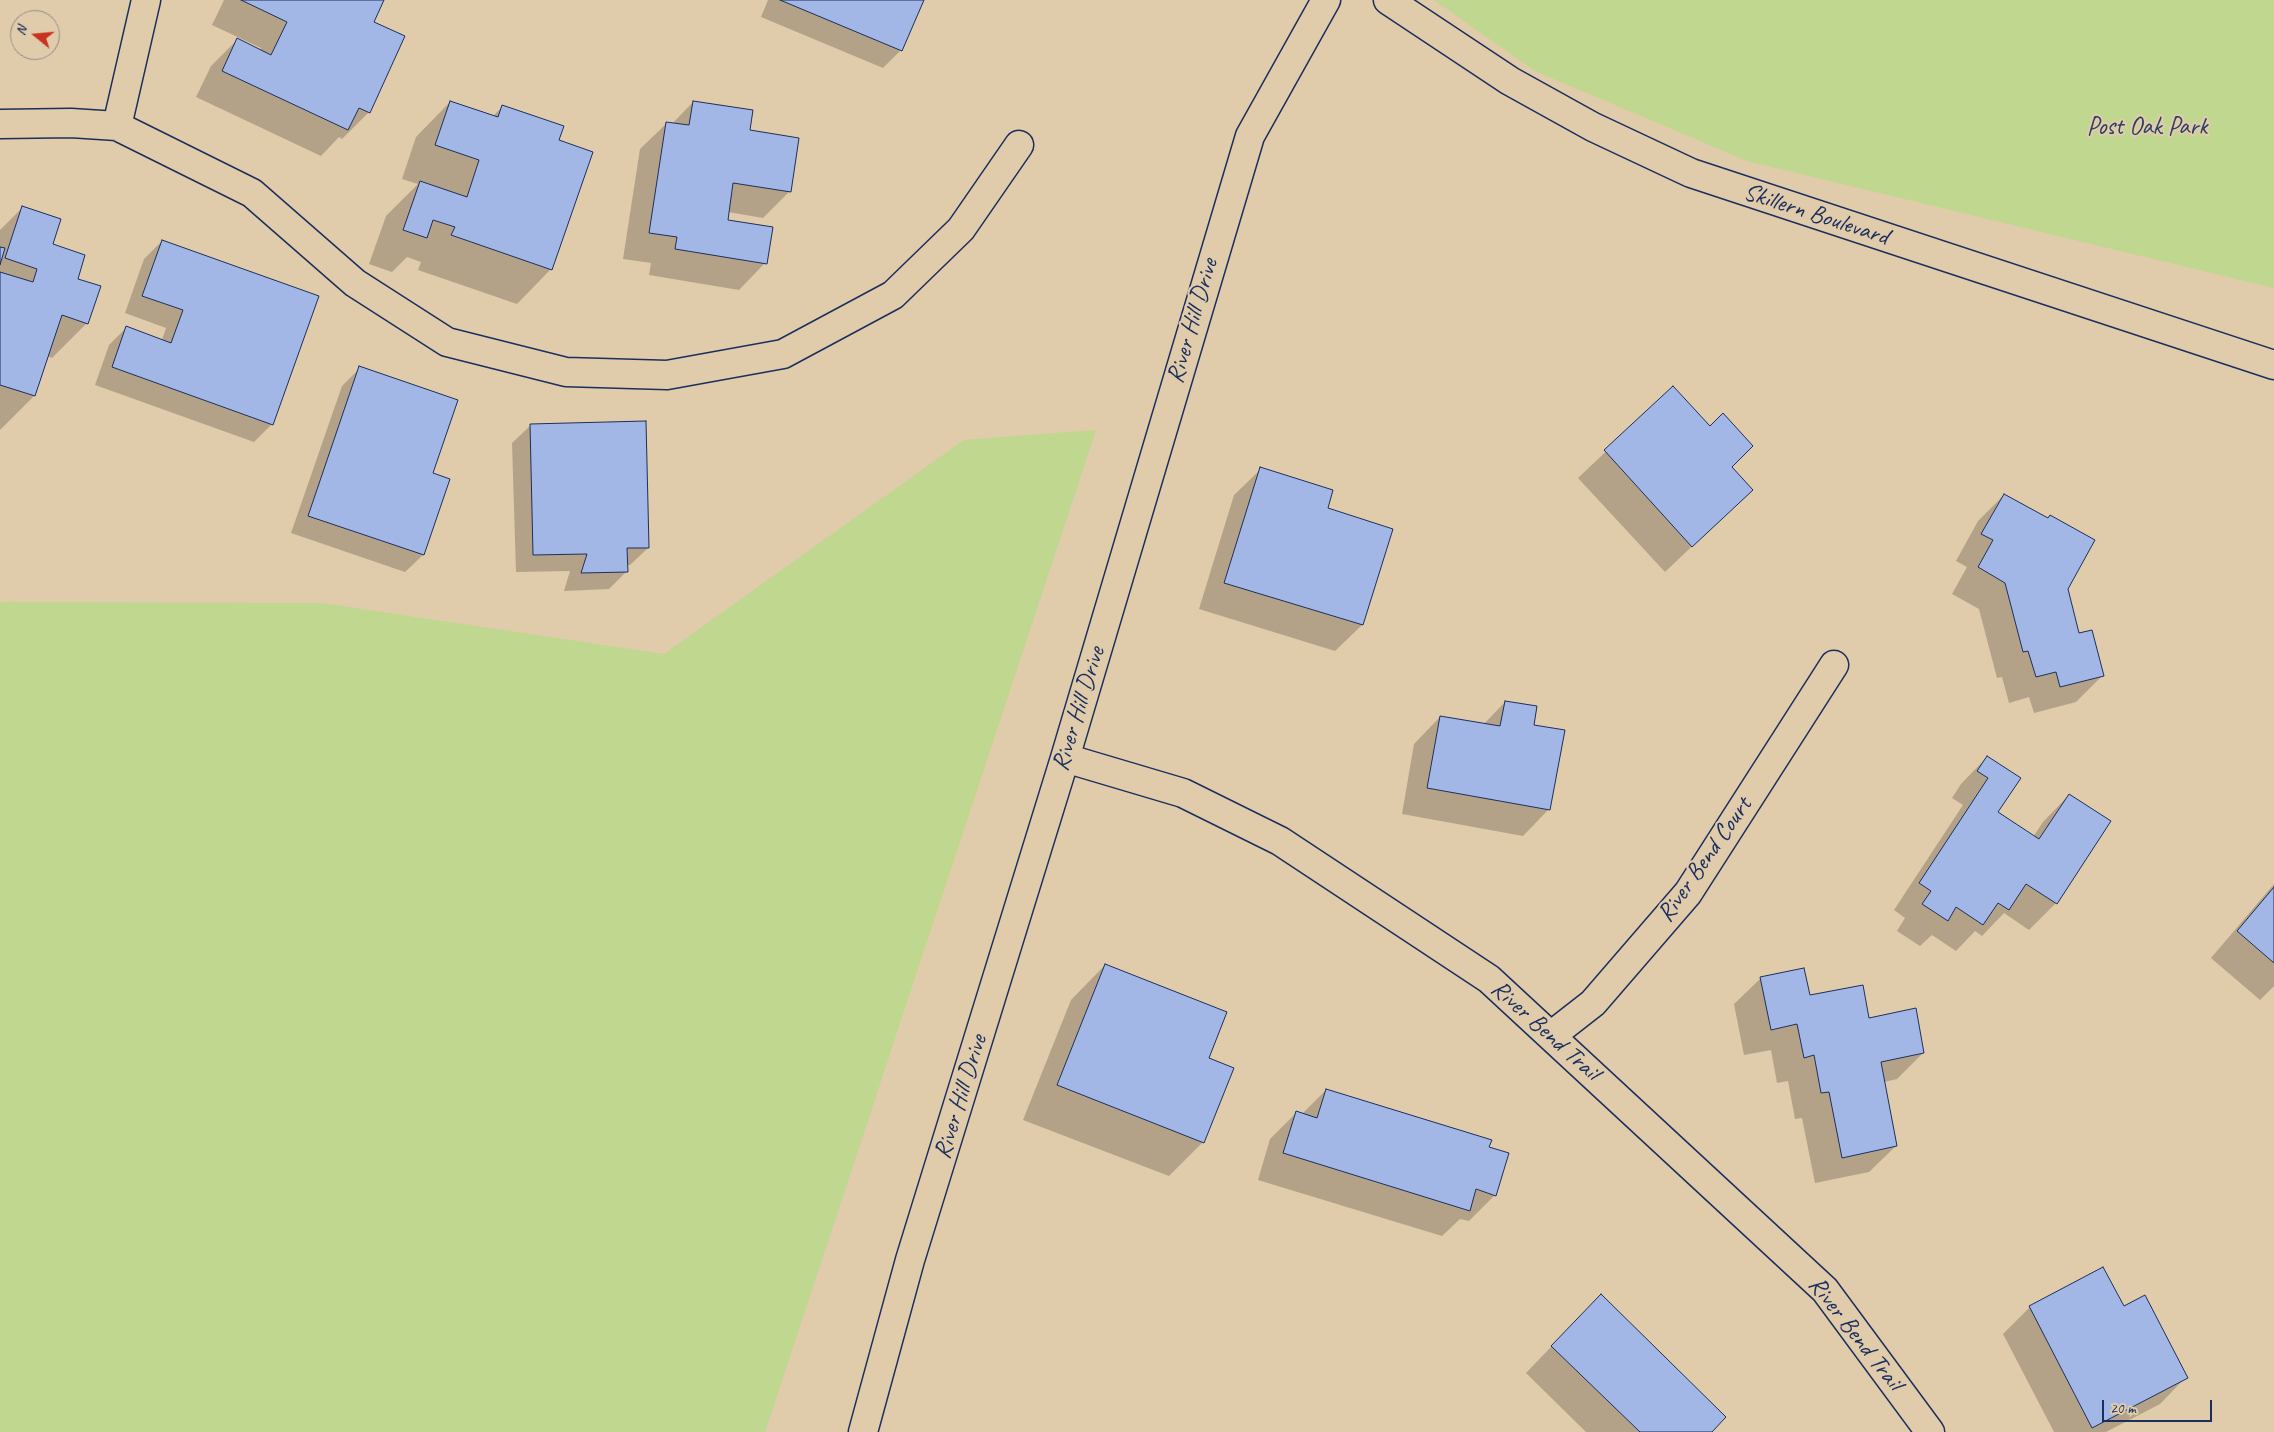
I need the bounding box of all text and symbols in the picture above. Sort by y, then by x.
north arrow [10,10,60,60]
text: N [12,24,31,37]
park label: Post Oak Park [2087,112,2207,142]
street label: Skillern Boulevard [1740,177,1892,253]
street label: River Hill Drive [1161,255,1225,387]
street label: River Hill Drive [1046,643,1112,775]
street label: River Bend Court [1651,792,1759,928]
street label: River Bend Trail [1484,974,1606,1088]
street label: River Hill Drive [928,1031,994,1163]
street label: River Bend Trail [1801,1271,1909,1397]
scale bar [2104,1390,2214,1422]
text: 20 m [2110,1399,2136,1418]

